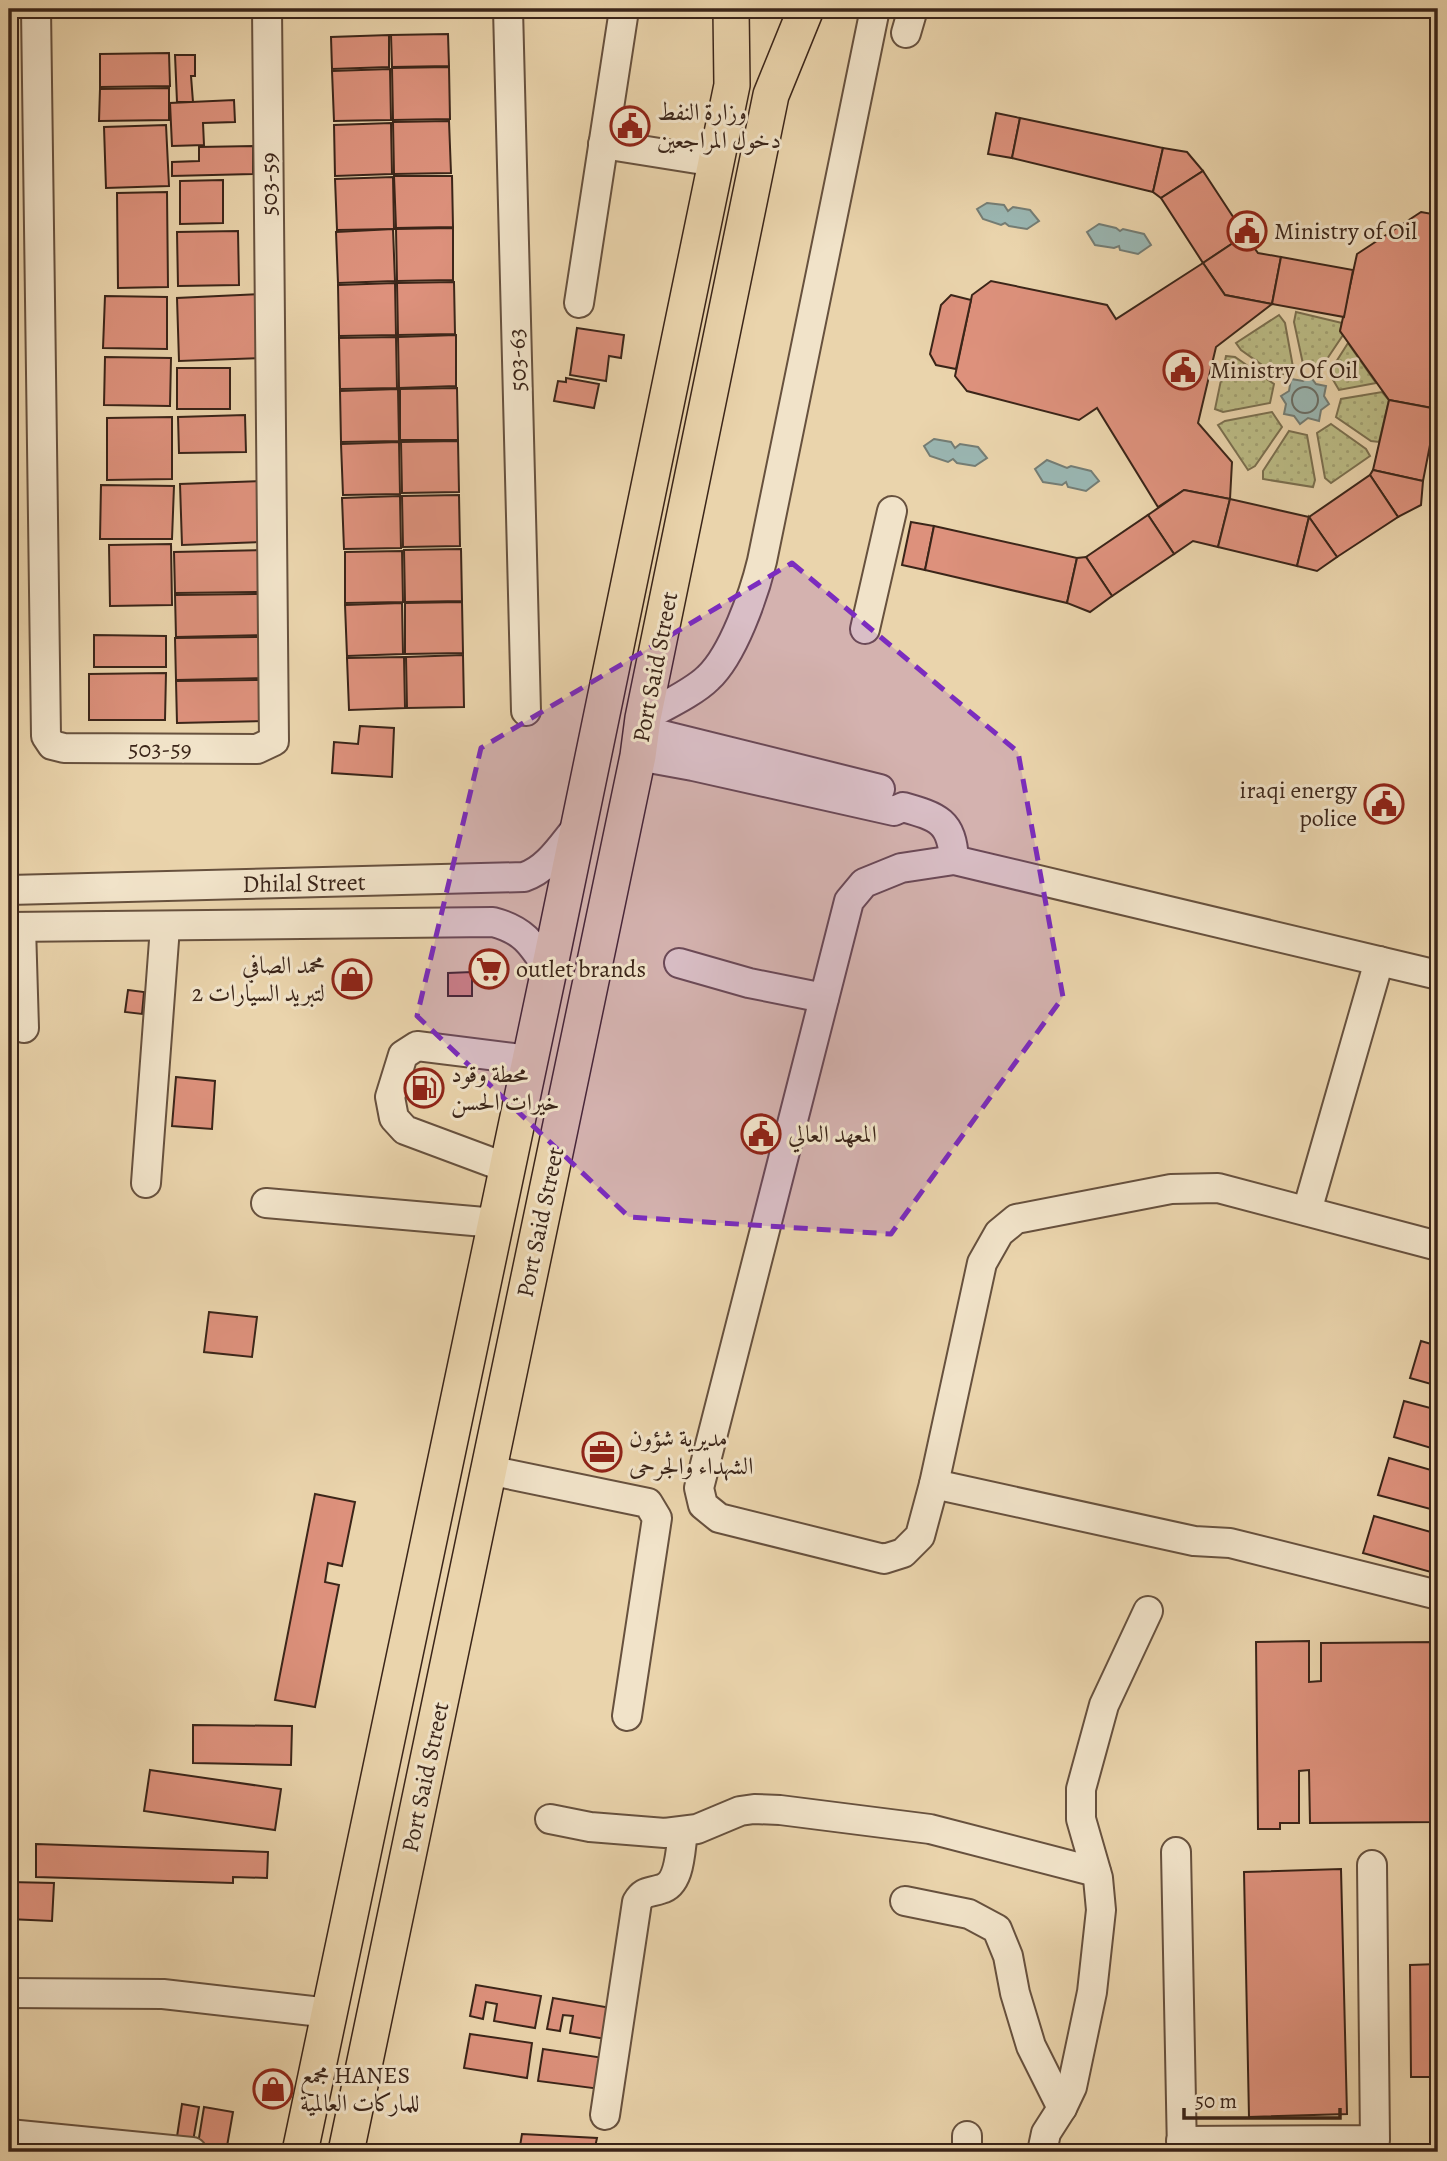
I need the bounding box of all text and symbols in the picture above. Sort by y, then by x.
place label: وزارة النفط دخول المراجعين [657,96,781,156]
public building icon: وزارة النفط دخول المراجعين [609,105,651,147]
street label: 503-59 [253,152,285,216]
public building icon: Ministry of Oil [1226,210,1268,252]
place label: Ministry of Oil [1274,215,1417,247]
street label: 503-63 [500,328,534,392]
public building icon: Ministry Of Oil [1162,349,1204,391]
place label: Ministry Of Oil [1210,354,1358,386]
street label: Port Said Street [625,589,685,745]
street label: 503-59 [128,733,192,765]
place label: iraqi energy police [1240,774,1357,834]
public building icon: iraqi energy police [1363,783,1405,825]
street label: Dhilal Street [242,866,366,900]
supermarket icon: outlet brands [468,948,510,990]
place label: محمد الصافي لتبريد السيارات 2 [192,949,325,1009]
place label: outlet brands [516,953,646,985]
shop icon: محمد الصافي لتبريد السيارات 2 [331,958,373,1000]
place label: محطة وقود خيرات الحسن [451,1058,560,1118]
fuel station icon: محطة وقود خيرات الحسن [403,1067,445,1109]
public building icon: المعهد العالي [740,1113,782,1155]
place label: المعهد العالي [788,1118,877,1153]
street label: Port Said Street [508,1144,572,1300]
place label: مديرية شؤون الشهداء والجرحى [629,1422,753,1482]
office icon: مديرية شؤون الشهداء والجرحى [581,1431,623,1473]
street label: Port Said Street [393,1699,457,1855]
place label: مجمع HANES للماركات العالمية [300,2059,420,2119]
shop icon: مجمع HANES للماركات العالمية [252,2068,294,2110]
scale bar [1184,2077,1340,2121]
text: 50 m [1195,2087,1237,2115]

